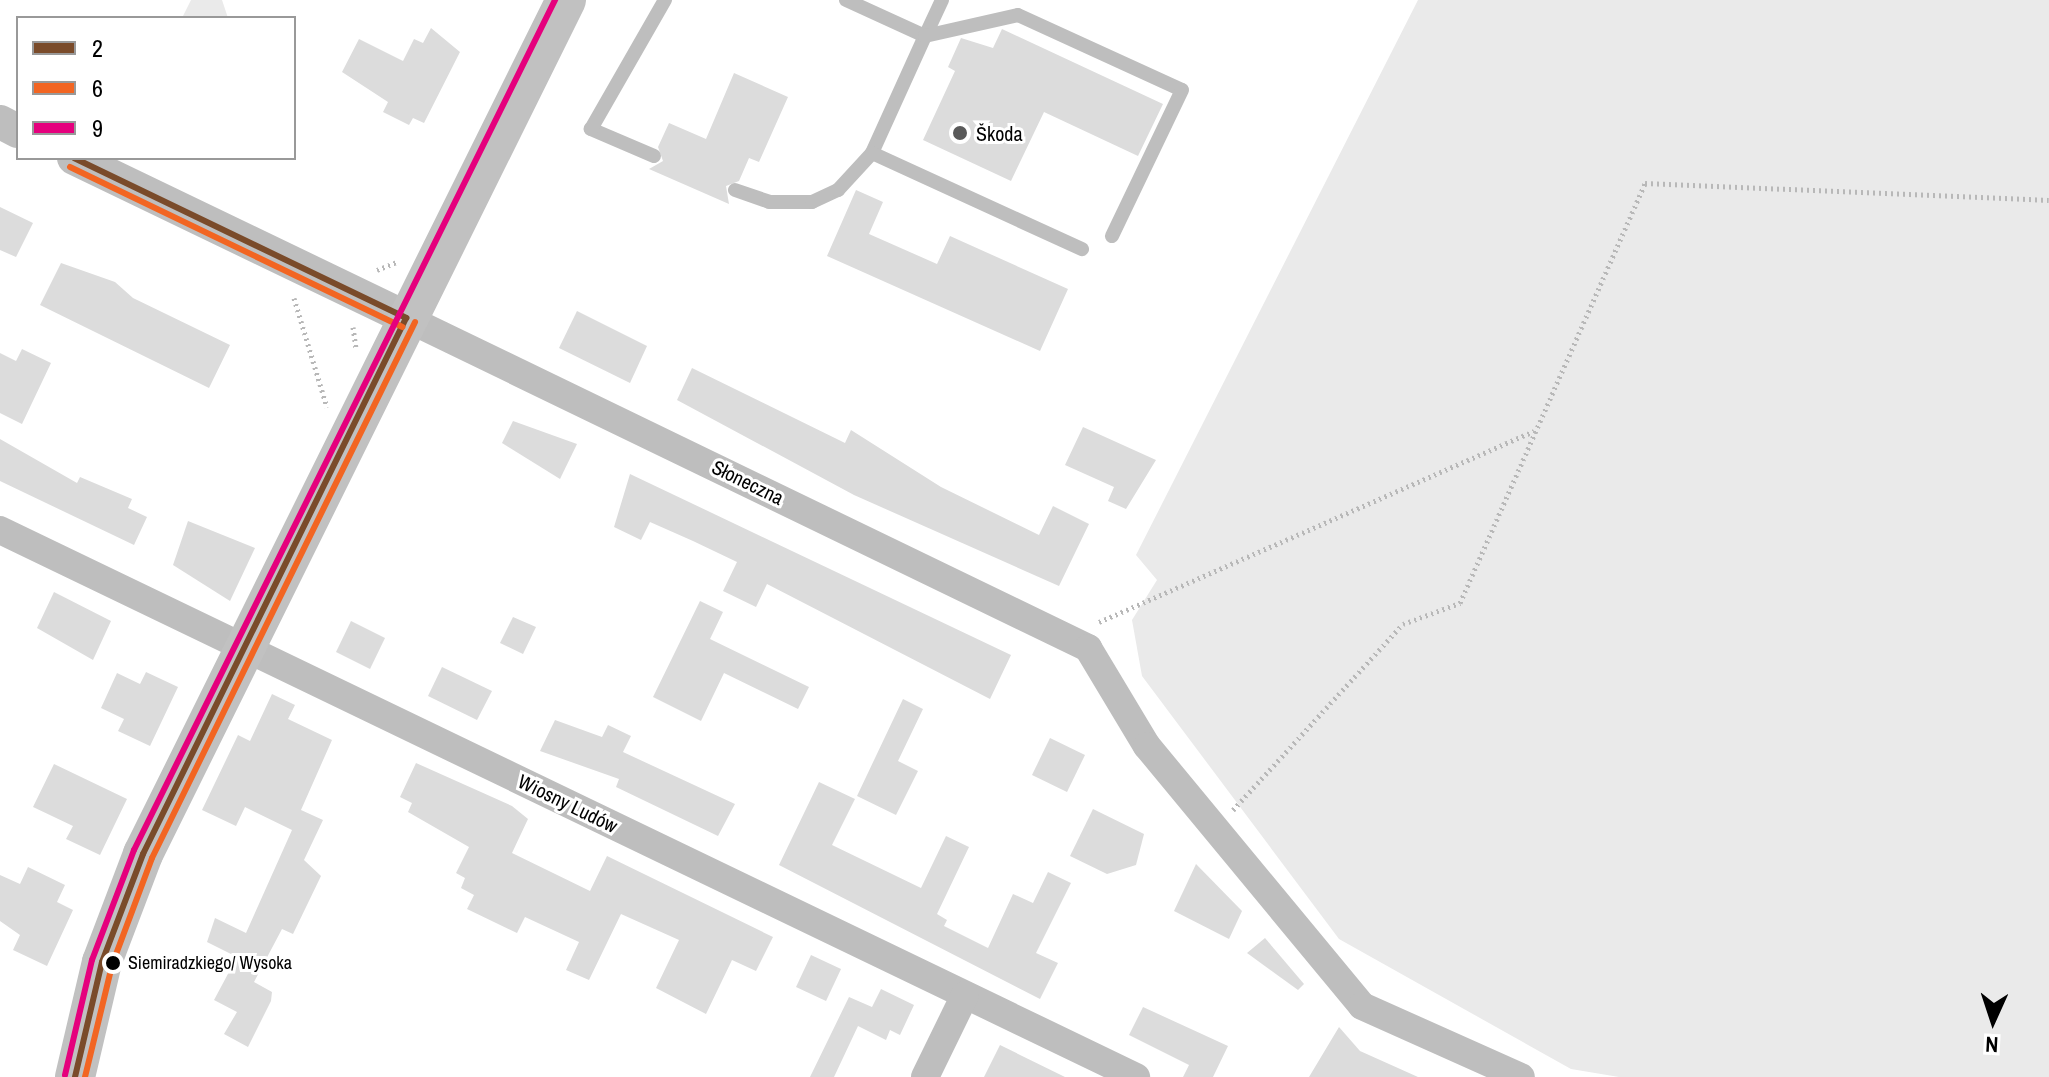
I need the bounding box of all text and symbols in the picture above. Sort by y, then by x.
legend [16,16,296,160]
text: 2 [92,32,103,64]
text: 6 [92,72,103,104]
text: 9 [92,112,103,144]
place label: Škoda [976,121,1022,145]
marker: Škoda [951,124,969,142]
street label: Słoneczna [708,454,788,510]
street label: Wiosny Ludów [514,769,622,837]
place label: Siemiradzkiego/ Wysoka [128,952,292,974]
marker: Siemiradzkiego/ Wysoka [105,955,121,971]
north arrow [1953,981,2033,1061]
text: N [1984,1030,1999,1060]

